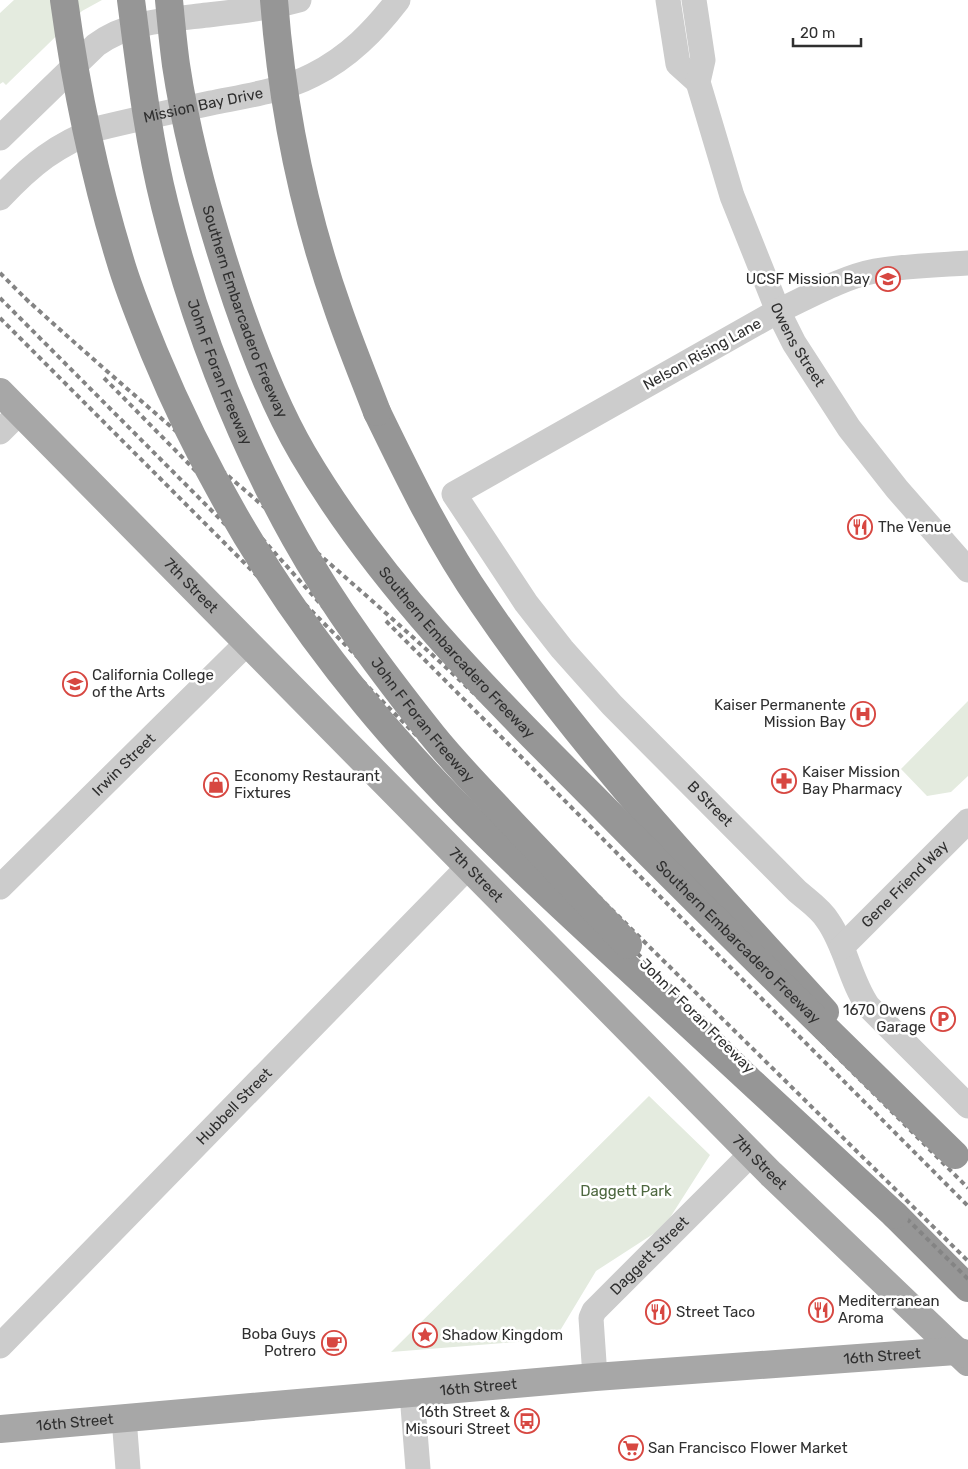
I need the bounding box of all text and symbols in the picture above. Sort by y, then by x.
scale bar [793,15,860,47]
text: 20 m [800,24,835,42]
street label: Mission Bay Drive [142,84,265,127]
street label: Southern Embarcadero Freeway [198,203,291,421]
school or university icon: UCSF Mission Bay [875,266,901,292]
place label: UCSF Mission Bay [746,270,870,288]
street label: John F Foran Freeway [183,297,256,448]
street label: Owens Street [767,300,829,390]
street label: Nelson Rising Lane [640,314,764,394]
restaurant icon: The Venue [847,514,873,540]
place label: The Venue [878,518,951,536]
street label: 7th Street [160,555,222,617]
street label: Southern Embarcadero Freeway [375,563,539,742]
street label: John F Foran Freeway [367,654,478,786]
place label: California College of the Arts [92,666,214,701]
school or university icon: California College of the Arts [62,671,88,697]
place label: Kaiser Permanente Mission Bay [714,696,846,731]
hospital icon: Kaiser Permanente Mission Bay [850,701,876,727]
street label: Irwin Street [88,730,159,800]
place label: Kaiser Mission Bay Pharmacy [802,763,902,798]
place label: Economy Restaurant Fixtures [234,767,380,802]
pharmacy icon: Kaiser Mission Bay Pharmacy [771,768,797,794]
shop icon: Economy Restaurant Fixtures [203,772,229,798]
street label: B Street [684,777,737,830]
street label: Gene Friend Way [858,837,952,931]
street label: 7th Street [445,844,507,906]
street label: Southern Embarcadero Freeway [652,857,824,1028]
street label: John F Foran Freeway [636,955,758,1077]
place label: 1670 Owens Garage [843,1001,926,1036]
parking icon: 1670 Owens Garage [930,1006,956,1032]
street label: Hubbell Street [193,1064,276,1149]
street label: 7th Street [729,1131,791,1194]
park label: Daggett Park [580,1182,672,1200]
street label: Daggett Street [606,1213,692,1299]
place label: Mediterranean Aroma [838,1292,940,1327]
restaurant icon: Mediterranean Aroma [808,1297,834,1323]
restaurant icon: Street Taco [645,1299,671,1325]
place label: Street Taco [676,1303,755,1321]
place icon: Shadow Kingdom [412,1322,438,1348]
place label: Boba Guys Potrero [242,1325,316,1360]
place label: Shadow Kingdom [442,1326,563,1344]
cafe icon: Boba Guys Potrero [321,1330,347,1356]
street label: 16th Street [843,1344,921,1368]
street label: 16th Street [439,1375,518,1400]
place label: 16th Street & Missouri Street [405,1403,511,1438]
bus stop icon: 16th Street & Missouri Street [514,1408,540,1434]
street label: 16th Street [35,1410,114,1435]
supermarket icon: San Francisco Flower Market [618,1435,644,1461]
place label: San Francisco Flower Market [648,1439,848,1457]

